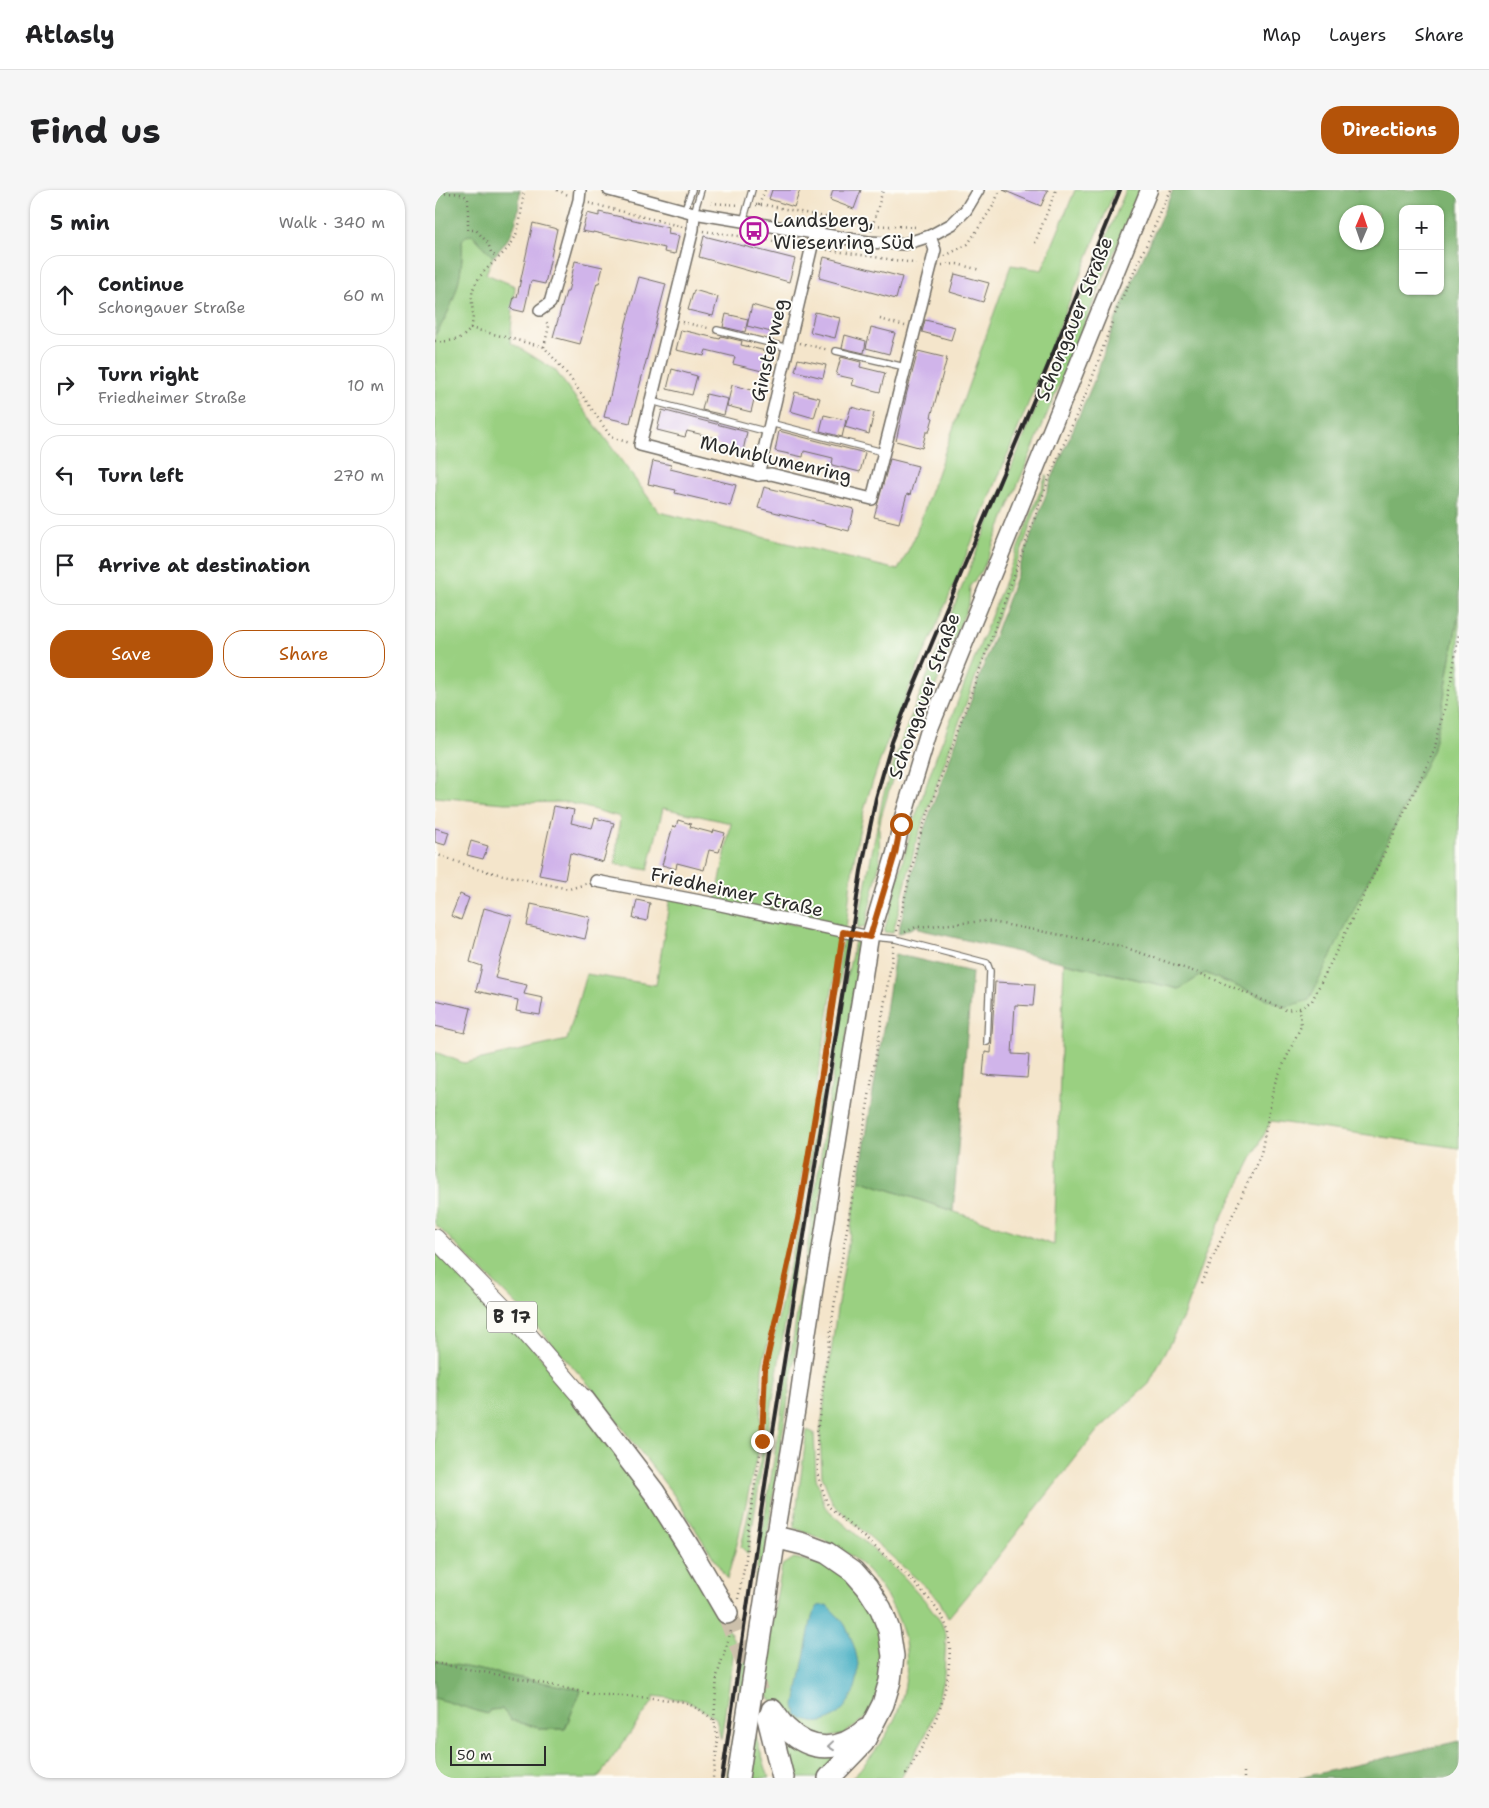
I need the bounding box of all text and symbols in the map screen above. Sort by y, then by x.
text: Atlasly [25,19,115,51]
text: Map [1263,23,1301,47]
text: Layers [1329,23,1386,47]
text: Share [1414,23,1464,47]
button: Directions [1321,106,1459,154]
text: Find us [30,107,161,154]
north arrow [1339,205,1384,250]
map controls [1399,205,1444,295]
button: + [1399,205,1444,250]
place label: Landsberg, Wiesenring Süd [773,208,914,255]
text: 5 min [50,209,110,237]
text: Walk · 340 m [279,212,385,233]
bus stop icon: Landsberg, Wiesenring Süd [739,216,769,246]
street label: Schongauer Straße [1030,233,1118,405]
button: − [1399,250,1444,295]
text: Continue [98,272,184,297]
icon: ahead [51,281,79,309]
text: 60 m [343,285,384,306]
street label: Ginsterweg [745,296,793,404]
text: Schongauer Straße [98,297,245,318]
text: Turn right [98,362,199,387]
icon: right [51,371,79,399]
text: 10 m [347,375,384,396]
text: Friedheimer Straße [98,387,246,408]
street label: Mohnblumenring [698,429,854,489]
icon: left [51,461,79,489]
text: Turn left [98,463,184,488]
text: 270 m [333,465,384,486]
icon: arrive [51,551,79,579]
text: Arrive at destination [98,553,310,578]
street label: Schongauer Straße [882,609,966,783]
button: Save [50,630,213,678]
button: Share [223,630,385,678]
route start [890,813,913,836]
street label: Friedheimer Straße [648,861,826,923]
road number: B 17 [487,1302,537,1332]
route end [751,1430,774,1453]
one-way arrow [827,1740,835,1751]
scale bar [450,1743,546,1766]
text: 50 m [457,1746,492,1764]

